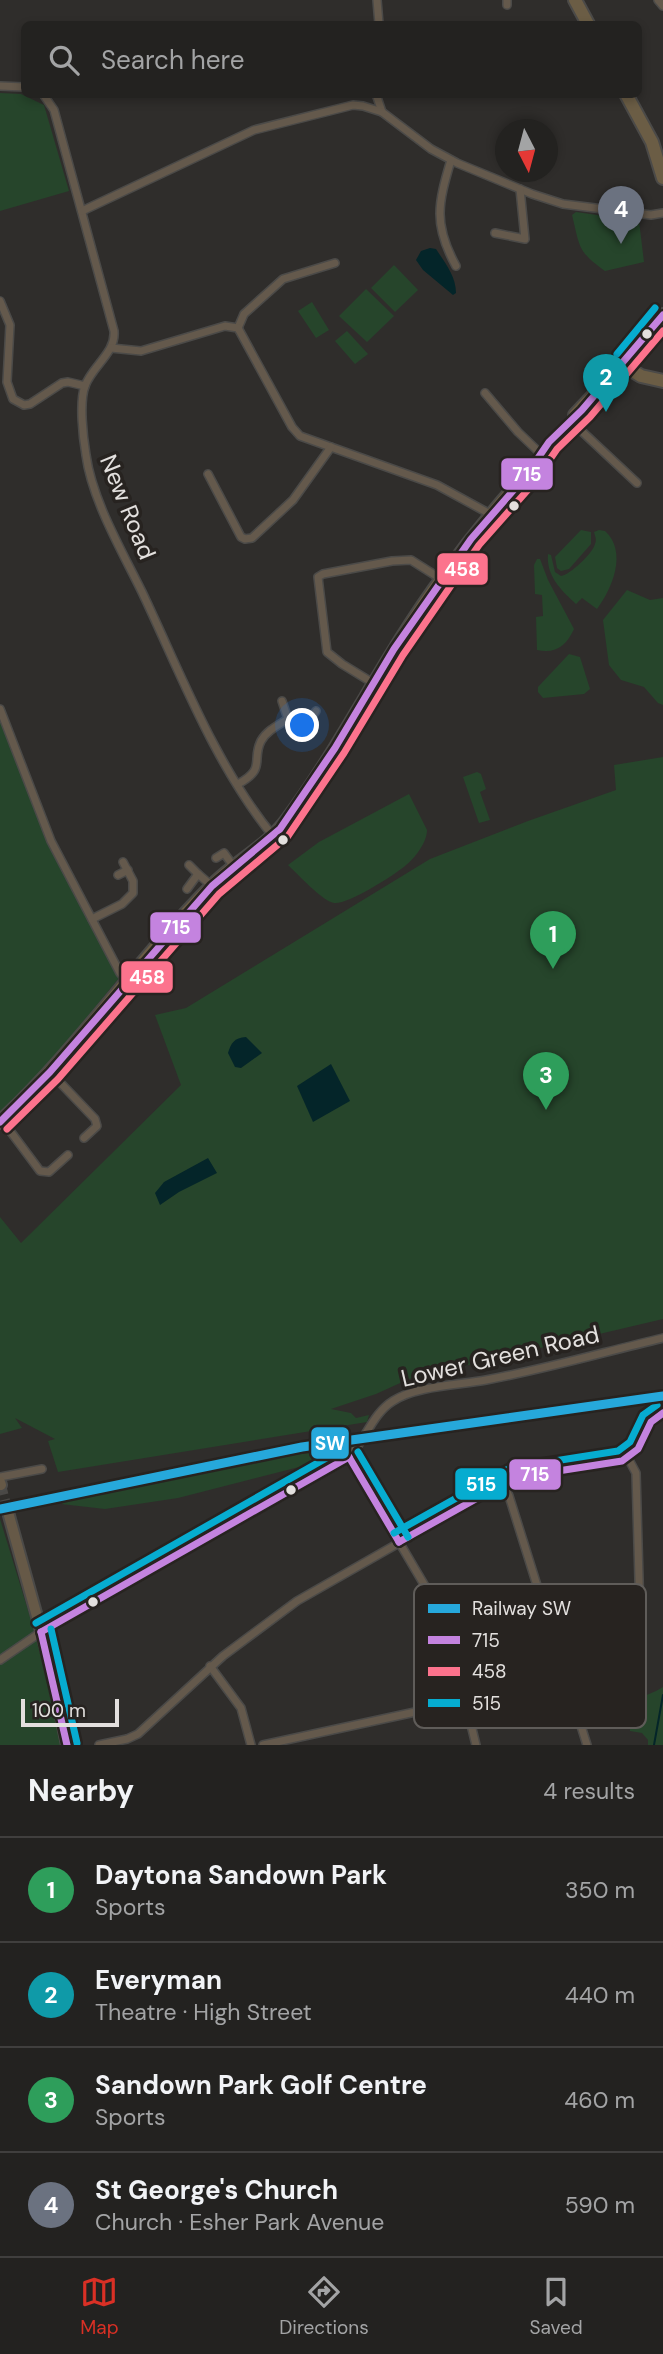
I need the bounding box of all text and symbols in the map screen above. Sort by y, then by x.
search box [21,21,642,98]
icon: search [45,41,83,79]
text: Search here [101,43,244,77]
north arrow [495,119,558,182]
pin: 4 [598,186,644,244]
unlabelled marker [640,327,654,341]
pin: 2 [583,354,629,412]
street label: New Road [93,450,163,564]
line badge: 715 [500,457,554,491]
text: 715 [512,462,542,487]
unlabelled marker [507,499,521,513]
line badge: 458 [436,552,489,586]
text: 458 [444,557,480,582]
your location [285,708,319,742]
unlabelled marker [276,833,290,847]
line badge: 715 [149,911,202,944]
pin: 1 [530,911,576,969]
text: 715 [161,915,191,940]
line badge: 458 [120,960,174,994]
text: 458 [129,965,165,990]
pin: 3 [523,1052,569,1110]
street label: Lower Green Road [398,1318,602,1394]
line badge: SW [310,1426,350,1460]
text: SW [315,1431,345,1456]
line badge: 715 [508,1458,562,1491]
text: 715 [520,1462,550,1487]
line badge: 515 [454,1467,508,1501]
text: 515 [466,1472,496,1497]
unlabelled marker [284,1483,298,1497]
legend [414,1584,646,1728]
unlabelled marker [86,1595,100,1609]
text: Railway SW [472,1596,571,1621]
text: 715 [472,1628,500,1653]
text: 458 [472,1659,507,1684]
text: 515 [472,1691,501,1716]
scale bar [21,1696,119,1728]
text: 100 m [32,1698,86,1723]
text: Nearby [28,1771,134,1810]
text: 4 results [543,1776,635,1806]
text: Daytona Sandown Park [95,1858,387,1892]
text: 1 [47,1875,55,1905]
text: 350 m [565,1875,635,1905]
text: Sports [95,1892,165,1922]
text: Everyman [95,1963,222,1997]
text: 2 [44,1980,58,2010]
text: 440 m [565,1980,635,2010]
text: Theatre · High Street [95,1997,312,2027]
text: Sandown Park Golf Centre [95,2068,427,2102]
text: 3 [44,2085,58,2115]
text: 460 m [564,2085,635,2115]
text: Sports [95,2102,165,2132]
text: St George's Church [95,2173,338,2207]
text: 4 [44,2190,58,2220]
text: 590 m [565,2190,635,2220]
text: Church · Esher Park Avenue [95,2207,384,2237]
tab: Map [80,2273,119,2340]
tab: Directions [279,2273,369,2340]
tab: Saved [529,2273,583,2340]

